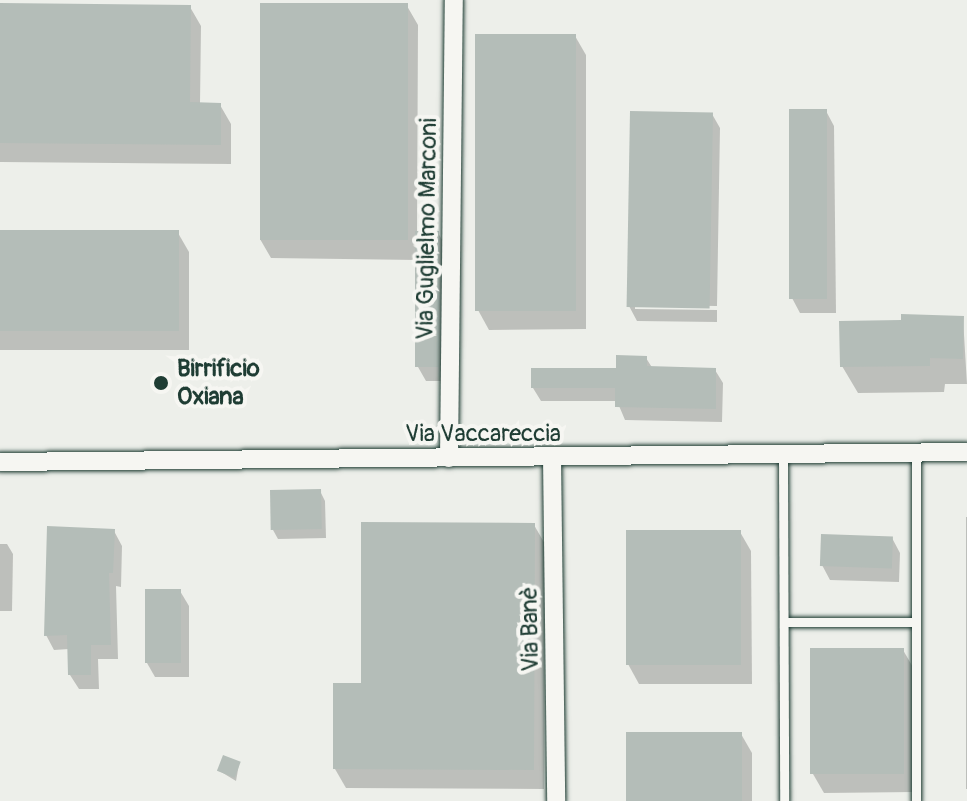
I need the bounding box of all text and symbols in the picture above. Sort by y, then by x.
street label: Via Guglielmo Marconi [411,118,443,340]
place label: Birrificio Oxiana [177,355,260,411]
marker: Birrificio Oxiana [152,374,170,392]
street label: Via Vaccareccia [405,420,561,448]
street label: Via Banè [515,586,545,672]

